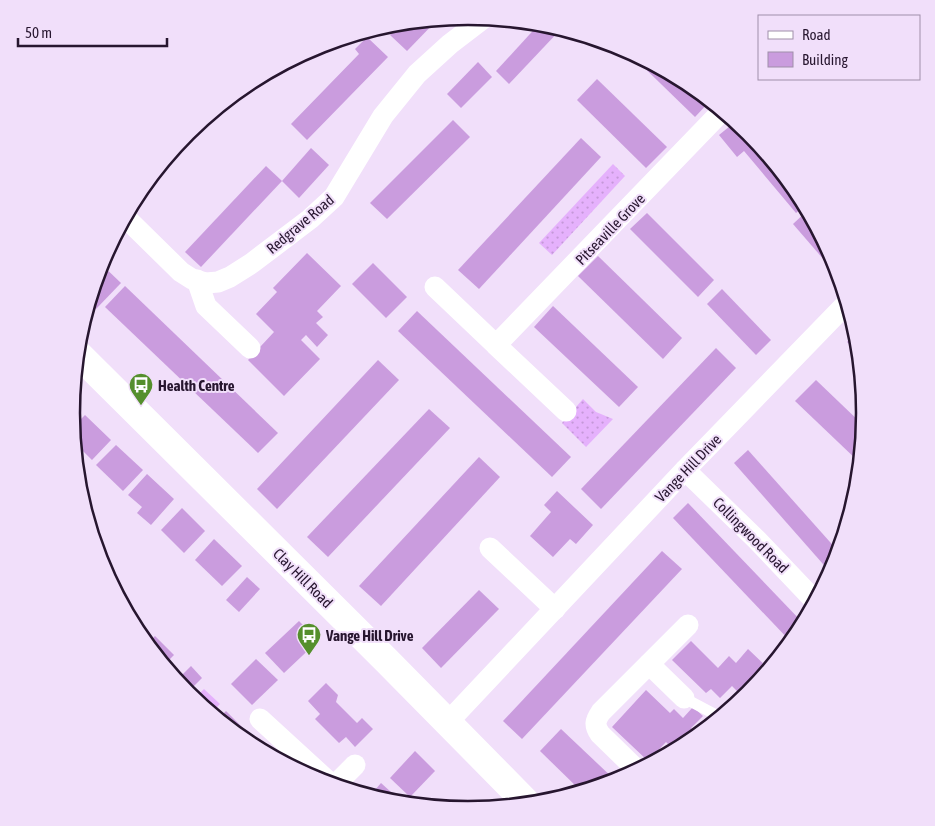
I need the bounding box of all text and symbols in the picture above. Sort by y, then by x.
scale bar [18,15,166,47]
legend [758,15,920,80]
text: 50 m [25,24,52,41]
text: Road [802,26,831,43]
text: Building [802,51,848,68]
street label: Pitseaville Grove [572,190,648,268]
street label: Redgrave Road [263,191,337,257]
bus stop icon: Health Centre [128,372,154,406]
place label: Health Centre [158,377,235,394]
street label: Vange Hill Drive [652,431,725,505]
street label: Collingwood Road [710,494,792,576]
street label: Clay Hill Road [270,545,336,611]
bus stop icon: Vange Hill Drive [296,622,322,656]
place label: Vange Hill Drive [325,627,414,644]

